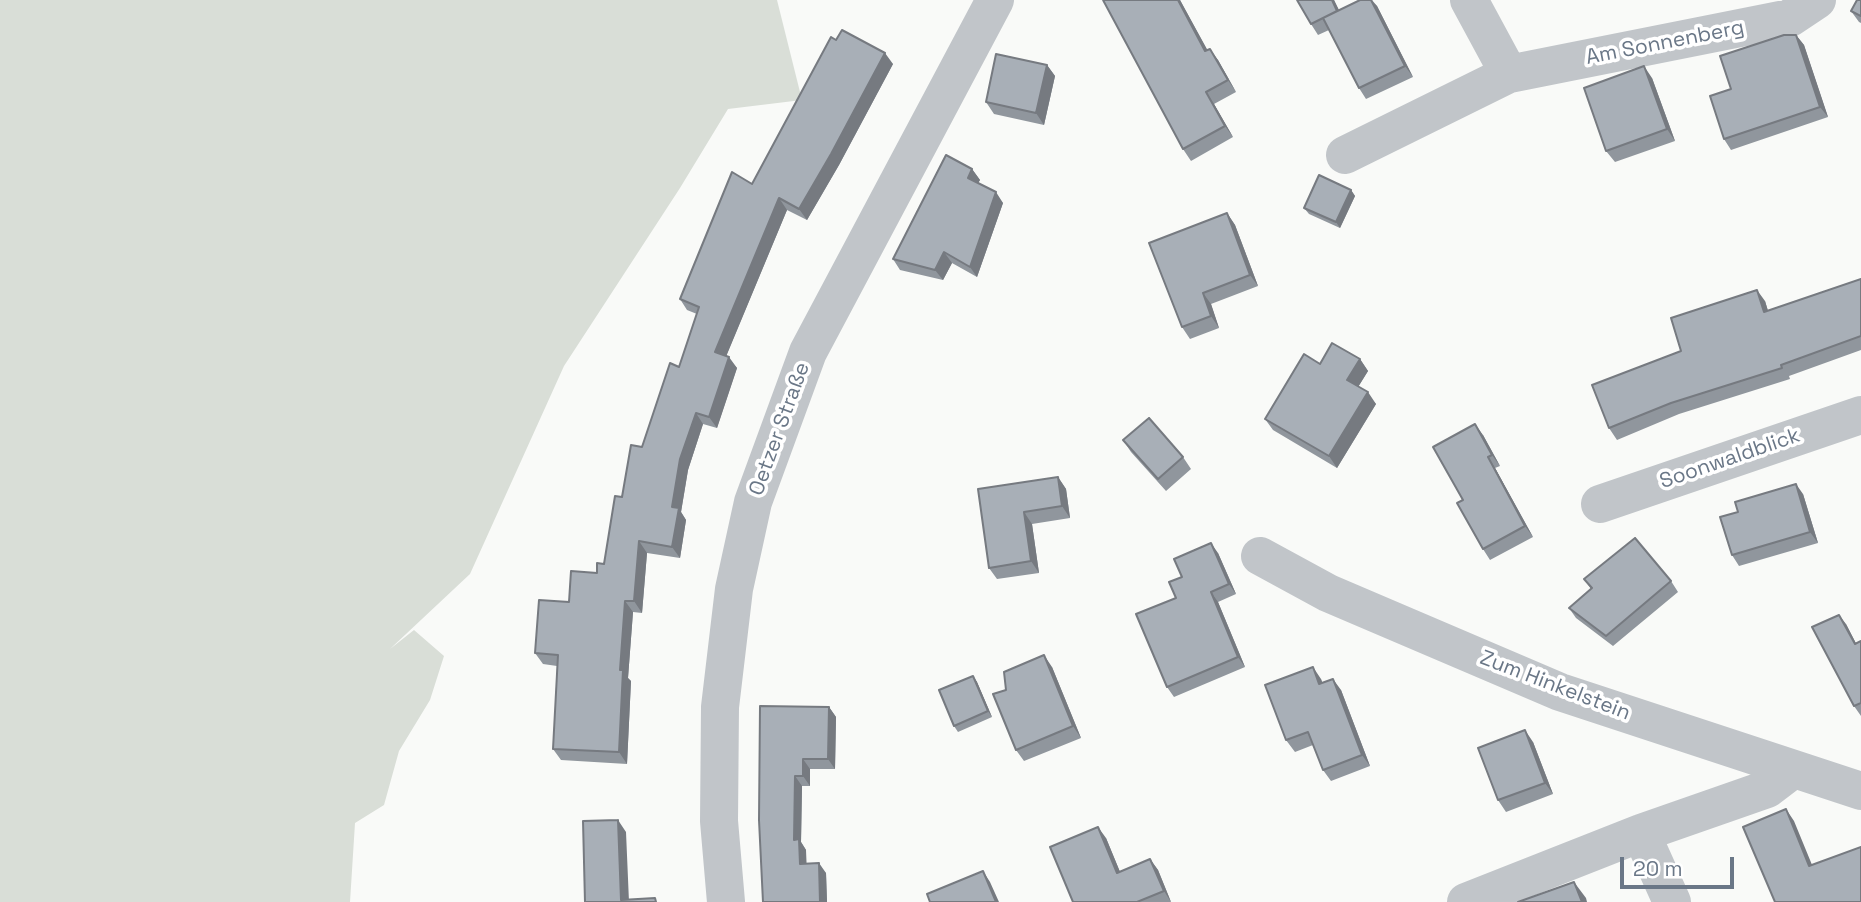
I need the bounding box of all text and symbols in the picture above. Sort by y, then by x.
street label: Am Sonnenberg [1584,15,1746,71]
street label: Oetzer Straße [744,359,816,499]
street label: Soonwaldblick [1657,423,1803,495]
street label: Zum Hinkelstein [1476,646,1634,726]
scale bar [1623,842,1737,886]
text: 20 m [1633,855,1683,882]

